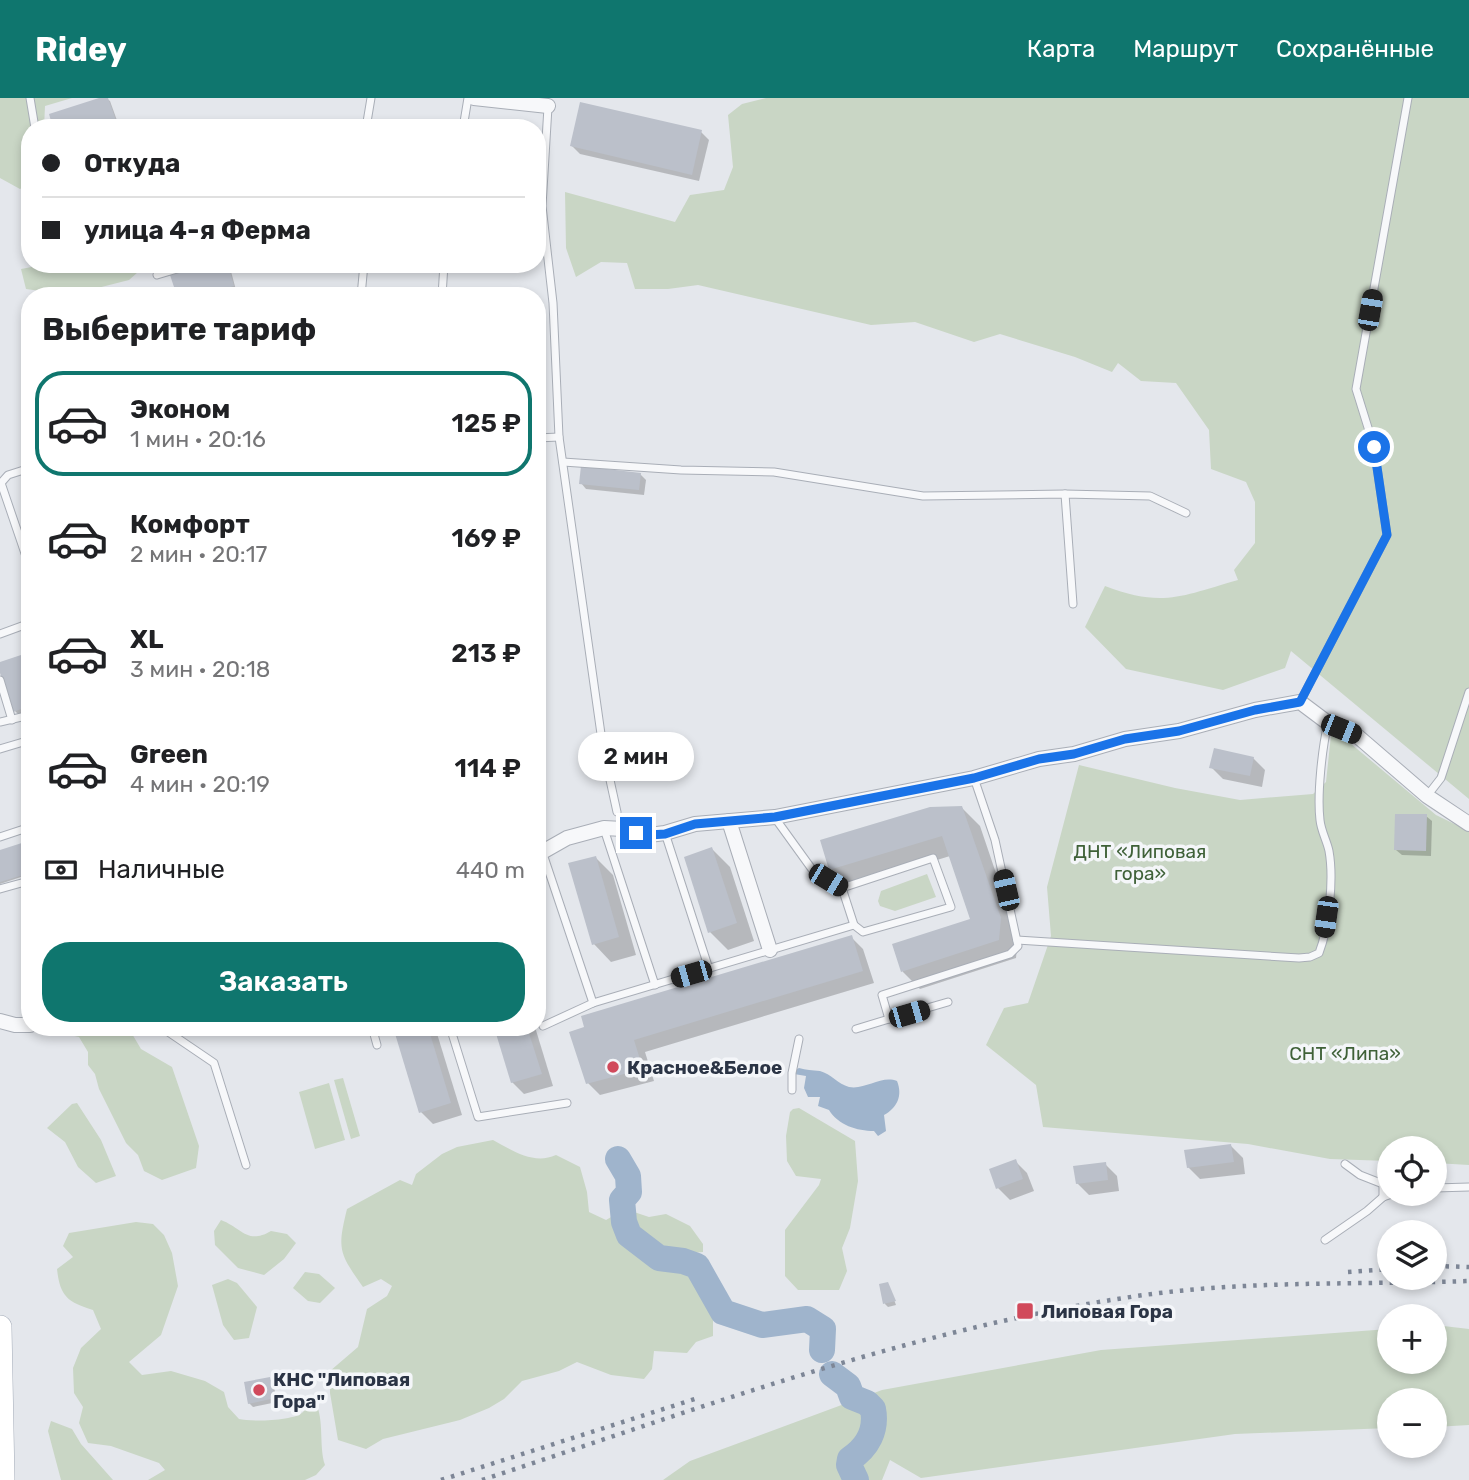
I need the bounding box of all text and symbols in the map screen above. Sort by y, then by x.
text: Ridey [35,30,127,69]
text: Карта [1027,35,1095,63]
text: Маршрут [1133,35,1238,63]
text: Сохранённые [1276,35,1434,63]
text: Откуда [84,148,180,179]
text: улица 4-я Ферма [84,215,311,246]
car [1357,287,1384,333]
text: Выберите тариф [42,310,316,348]
icon: car [46,392,109,455]
text: Эконом [130,394,230,425]
text: 125 ₽ [451,408,521,439]
text: 1 мин · 20:16 [130,425,266,453]
route start [1358,431,1390,463]
icon: car [46,507,109,570]
text: Комфорт [130,509,250,540]
text: 169 ₽ [451,523,521,554]
text: 2 мин · 20:17 [130,540,267,568]
icon: car [46,622,109,685]
text: XL [130,624,163,655]
text: 213 ₽ [451,638,521,669]
text: 3 мин · 20:18 [130,655,270,683]
car [1318,711,1365,747]
callout: 2 мин [578,732,694,780]
icon: car [46,737,109,800]
text: Green [130,739,208,770]
text: 2 мин [603,742,669,770]
text: 114 ₽ [455,753,521,784]
text: 4 мин · 20:19 [130,770,270,798]
route end [620,817,652,849]
park label: ДНТ «Липовая гора» [1074,840,1206,885]
icon: cash [42,851,80,889]
text: Наличные [98,854,225,885]
text: 440 m [456,856,525,884]
car [805,860,852,900]
car [992,867,1021,913]
car [1313,895,1340,939]
button: Заказать [42,942,525,1022]
car [668,958,715,990]
car [886,998,933,1030]
park label: СНТ «Липа» [1289,1042,1401,1065]
place label: Красное&Белое [627,1056,782,1079]
marker: Красное&Белое [605,1059,621,1075]
map controls [1377,1136,1447,1458]
button: locate [1377,1136,1447,1206]
button: layers [1377,1220,1447,1290]
place label: Липовая Гора [1041,1300,1173,1323]
marker: Липовая Гора [1015,1301,1035,1321]
button: + [1377,1304,1447,1374]
place label: КНС "Липовая Гора" [273,1368,410,1413]
marker: КНС "Липовая Гора" [251,1382,267,1398]
button: − [1377,1388,1447,1458]

